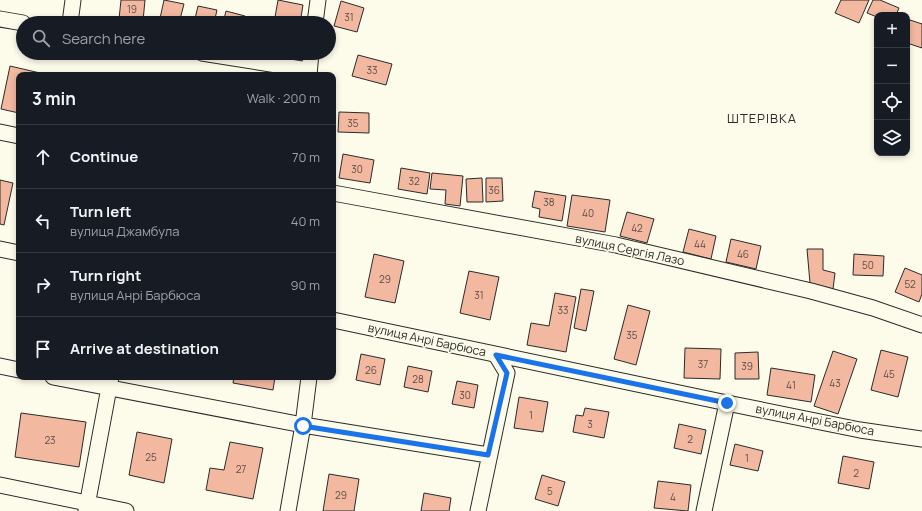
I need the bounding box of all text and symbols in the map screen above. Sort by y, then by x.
house number: 19 [127,2,137,16]
house number: 31 [344,10,354,24]
map controls [874,12,910,156]
button: + [874,12,910,48]
search box [16,16,336,60]
icon: search [30,27,52,49]
text: Search here [62,28,145,49]
button: − [874,48,910,84]
house number: 33 [366,63,378,77]
button: locate [874,84,910,120]
text: 3 min [32,87,76,110]
text: Walk · 200 m [247,89,320,107]
district label: ШТЕРIВКА [727,109,797,127]
house number: 35 [347,116,359,130]
button: layers [874,120,910,156]
icon: ahead [32,146,54,168]
text: Continue [70,146,138,167]
text: 70 m [292,148,320,166]
house number: 30 [351,162,363,176]
house number: 32 [408,174,420,188]
house number: 36 [488,183,500,197]
house number: 38 [543,195,555,209]
text: Turn left [70,201,132,222]
house number: 40 [582,206,594,220]
icon: left [32,210,54,232]
text: 40 m [291,212,320,230]
house number: 42 [631,221,643,235]
text: вулиця Джамбула [70,222,180,240]
street label: вулиця Сергія Лазо [574,230,686,269]
house number: 44 [694,237,706,251]
house number: 46 [737,247,749,261]
house number: 50 [862,258,874,272]
text: Turn right [70,265,141,286]
house number: 29 [379,272,391,286]
icon: right [32,274,54,296]
text: 90 m [290,276,320,294]
house number: 52 [904,277,916,291]
text: вулиця Анрі Барбюса [70,286,201,304]
house number: 31 [474,288,484,302]
house number: 33 [557,303,569,317]
street label: вулиця Анрі Барбюса [366,319,488,360]
house number: 35 [626,328,638,342]
icon: arrive [32,338,54,360]
text: Arrive at destination [70,338,219,359]
house number: 37 [698,357,708,371]
house number: 39 [741,359,753,373]
house number: 26 [365,363,377,377]
house number: 45 [883,367,895,381]
house number: 28 [412,372,424,386]
house number: 43 [829,376,841,390]
house number: 41 [786,378,796,392]
house number: 30 [459,388,471,402]
route end [718,394,736,412]
street label: вулиця Анрі Барбюса [754,400,876,439]
house number: 1 [529,408,533,422]
route start [294,417,312,435]
house number: 3 [587,417,593,431]
house number: 2 [687,432,693,446]
house number: 23 [44,433,56,447]
house number: 25 [145,450,157,464]
house number: 1 [745,451,749,465]
house number: 27 [236,462,246,476]
house number: 2 [853,466,859,480]
house number: 5 [547,484,553,498]
house number: 29 [335,488,347,502]
house number: 4 [670,490,676,504]

